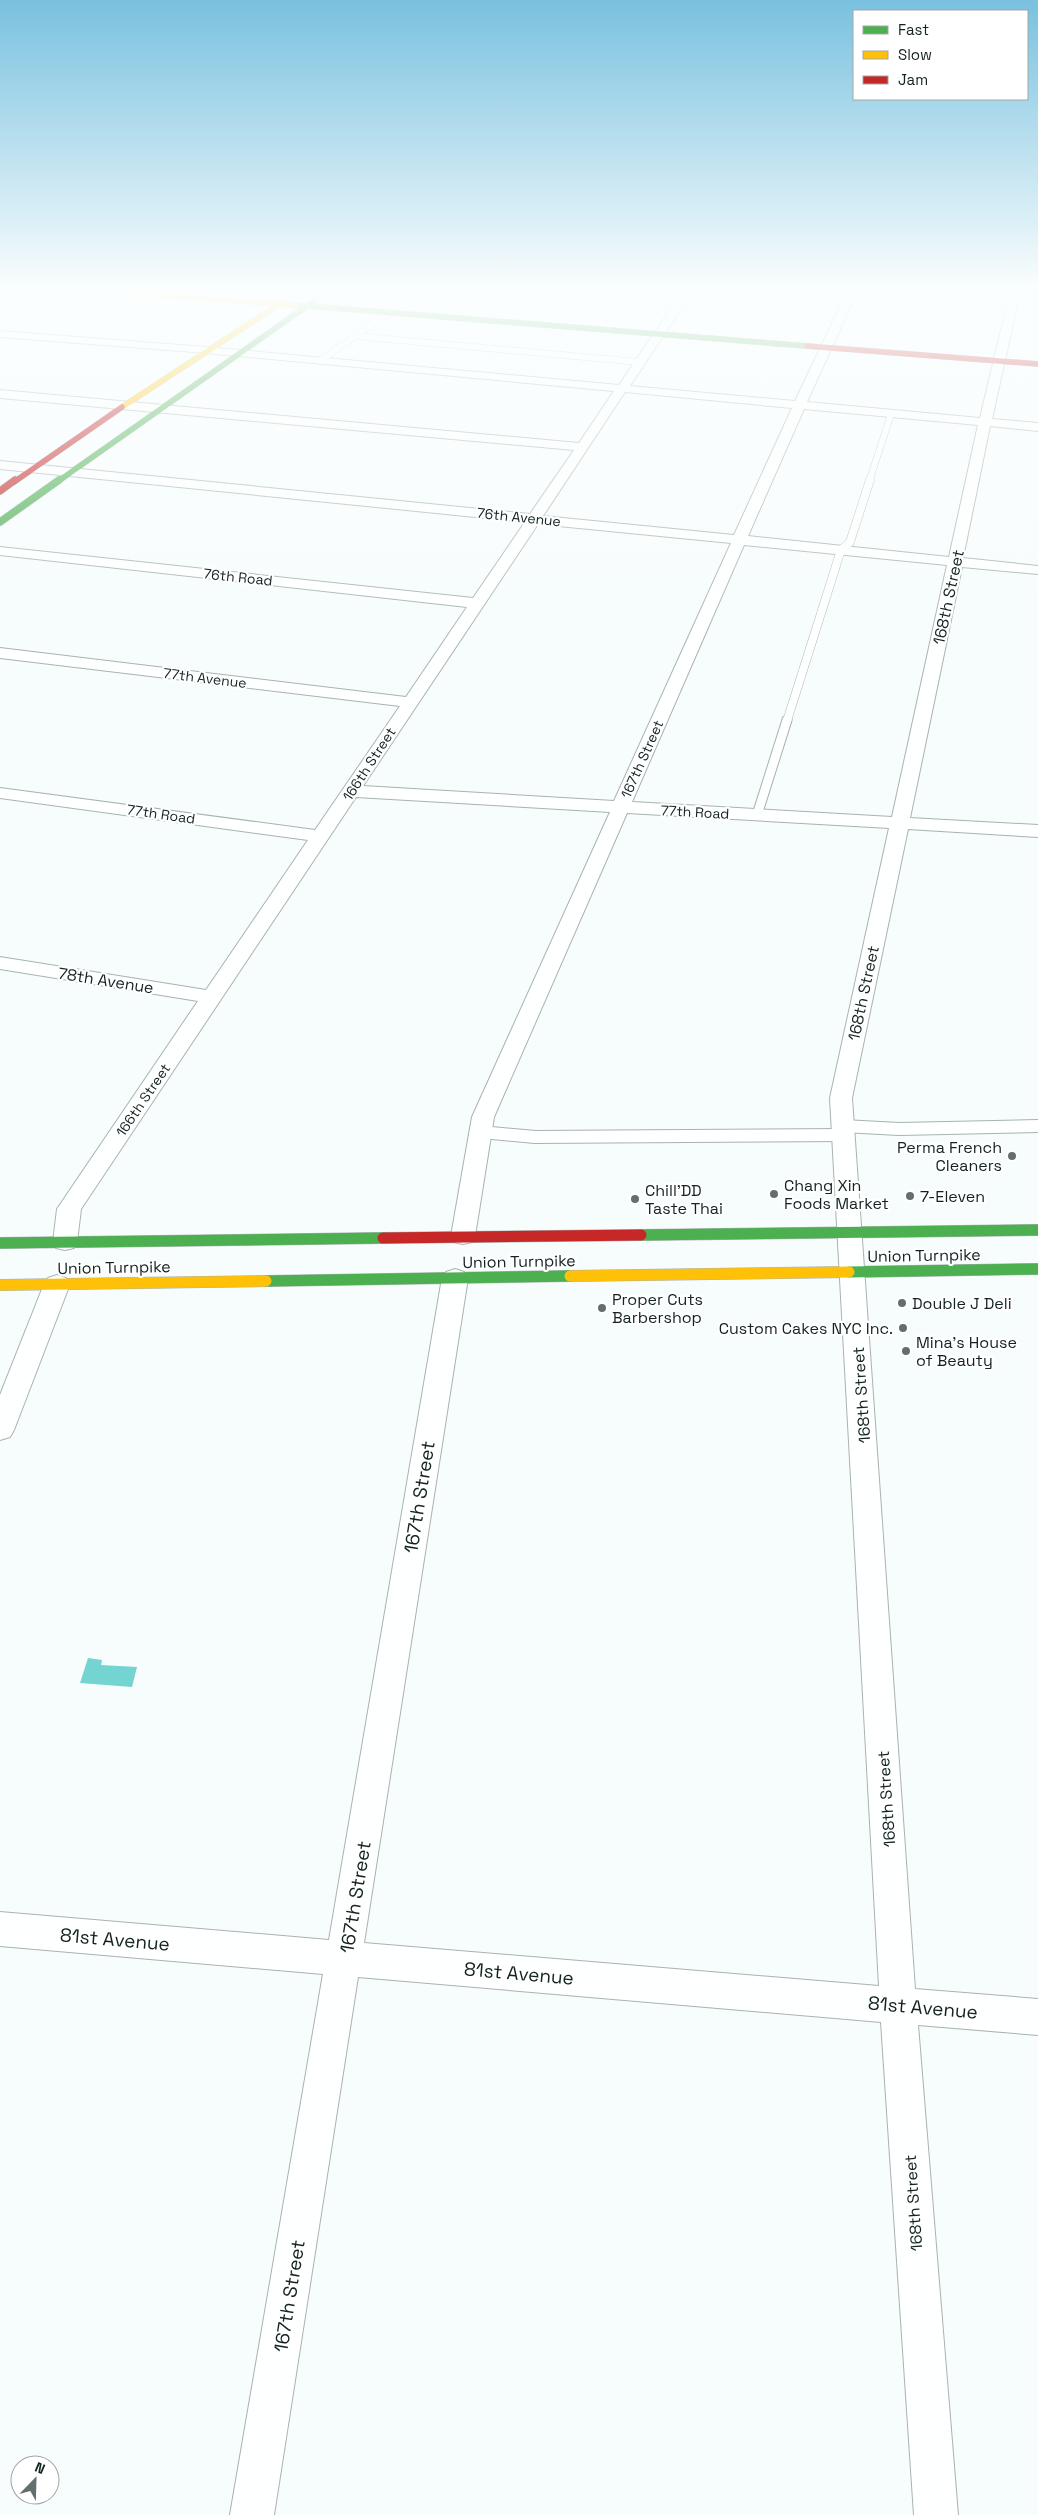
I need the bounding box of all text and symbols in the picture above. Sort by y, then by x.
legend [853,10,1028,100]
text: Fast [898,20,929,39]
text: Slow [898,45,932,64]
text: Jam [898,70,928,89]
street label: 76th Avenue [476,504,562,530]
street label: 168th Street [928,548,969,647]
street label: 76th Road [203,564,273,590]
street label: 77th Avenue [162,664,248,692]
street label: 167th Street [617,717,667,801]
street label: 166th Street [338,724,400,804]
street label: 77th Road [126,800,196,828]
street label: 77th Road [660,801,730,823]
street label: 168th Street [843,944,884,1043]
street label: 78th Avenue [57,963,155,998]
street label: 166th Street [112,1060,174,1140]
place label: Perma French Cleaners [897,1137,1002,1176]
marker: Perma French Cleaners [1006,1150,1018,1162]
place label: Chang Xin Foods Market [784,1175,889,1214]
place label: Chill'DD Taste Thai [645,1180,723,1219]
place label: 7-Eleven [920,1186,985,1207]
marker: Chang Xin Foods Market [768,1188,780,1200]
marker: 7-Eleven [904,1190,916,1202]
marker: Chill'DD Taste Thai [629,1193,641,1205]
street label: Union Turnpike [867,1244,981,1267]
street label: Union Turnpike [462,1250,576,1273]
street label: Union Turnpike [57,1256,171,1279]
place label: Proper Cuts Barbershop [612,1289,703,1328]
place label: Double J Deli [912,1293,1012,1314]
marker: Double J Deli [896,1297,908,1309]
marker: Proper Cuts Barbershop [596,1302,608,1314]
place label: Custom Cakes NYC Inc. [719,1318,893,1339]
marker: Custom Cakes NYC Inc. [897,1322,909,1334]
place label: Mina's House of Beauty [916,1332,1017,1371]
marker: Mina's House of Beauty [900,1345,912,1357]
street label: 168th Street [848,1346,875,1444]
street label: 167th Street [398,1439,441,1555]
street label: 168th Street [873,1750,900,1848]
street label: 167th Street [334,1839,377,1955]
street label: 81st Avenue [59,1922,171,1957]
street label: 81st Avenue [463,1956,575,1991]
street label: 81st Avenue [867,1990,979,2025]
street label: 168th Street [900,2154,927,2252]
street label: 167th Street [268,2238,311,2354]
north arrow [10,2455,60,2505]
text: N [32,2458,48,2478]

